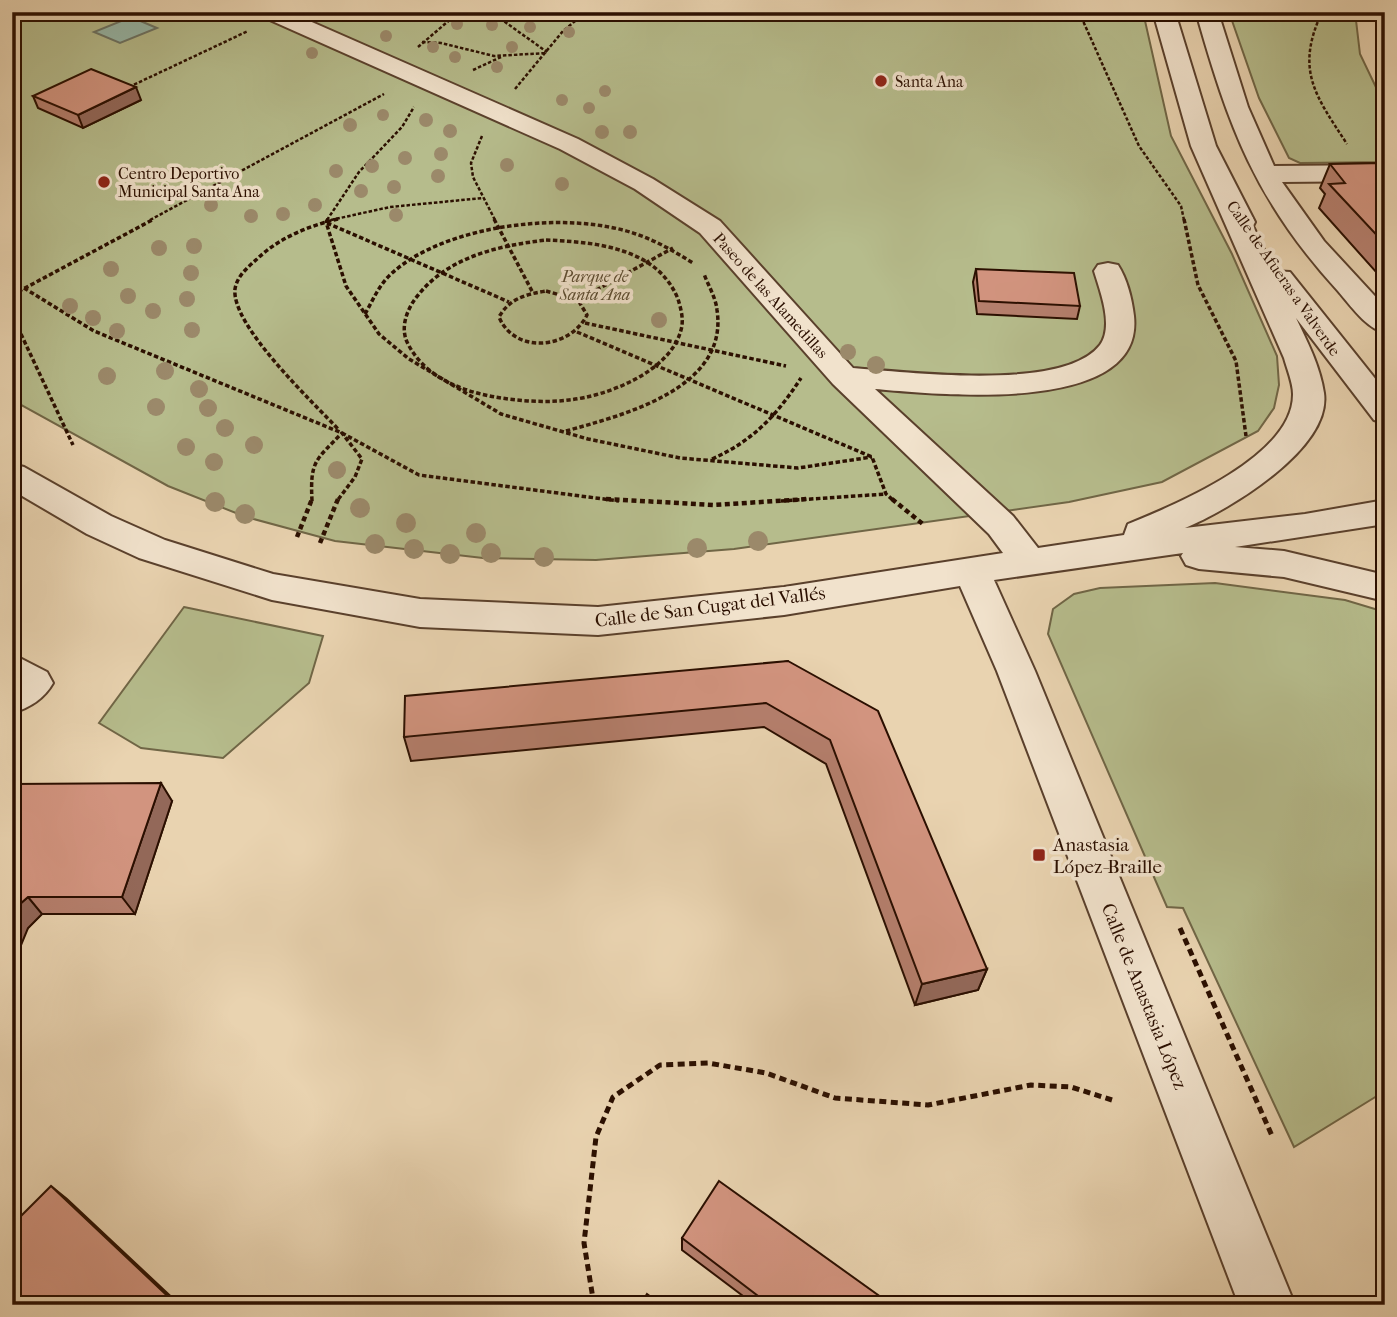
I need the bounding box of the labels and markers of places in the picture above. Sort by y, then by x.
place label: Santa Ana [895,72,964,91]
marker: Santa Ana [873,73,889,89]
place label: Centro Deportivo Municipal Santa Ana [118,164,260,201]
marker: Centro Deportivo Municipal Santa Ana [96,174,112,190]
place label: Anastasia López-Braille [1052,834,1162,878]
marker: Anastasia López-Braille [1031,847,1047,863]

